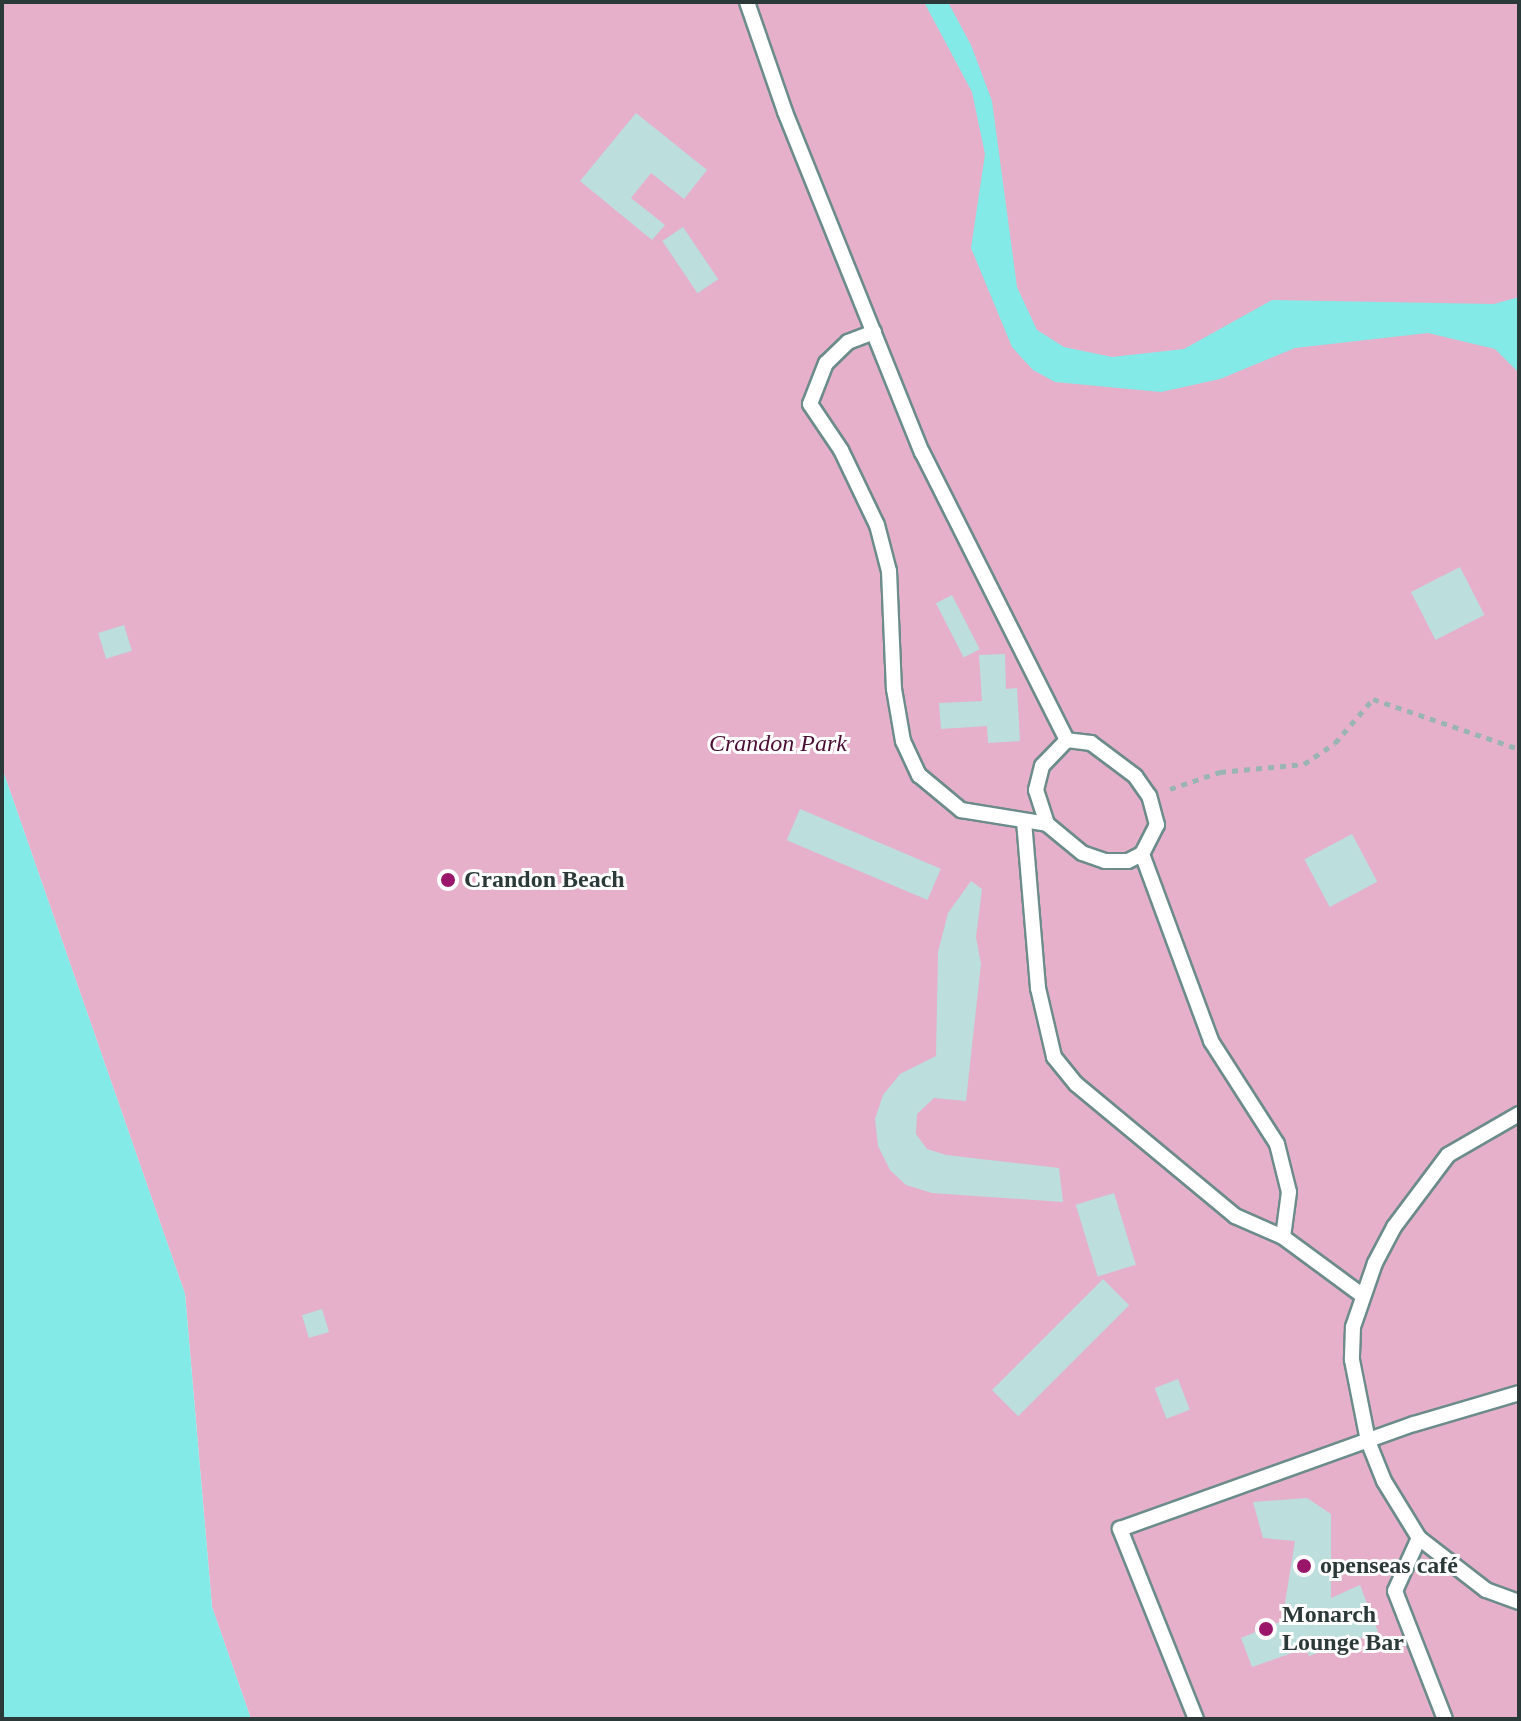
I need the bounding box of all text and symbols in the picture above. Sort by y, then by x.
park label: Crandon Park [709,730,847,758]
place label: Crandon Beach [464,866,625,894]
marker: Crandon Beach [439,871,457,889]
place label: openseas café [1320,1552,1458,1580]
marker: openseas café [1295,1557,1313,1575]
place label: Monarch Lounge Bar [1282,1601,1404,1657]
marker: Monarch Lounge Bar [1257,1620,1275,1638]

